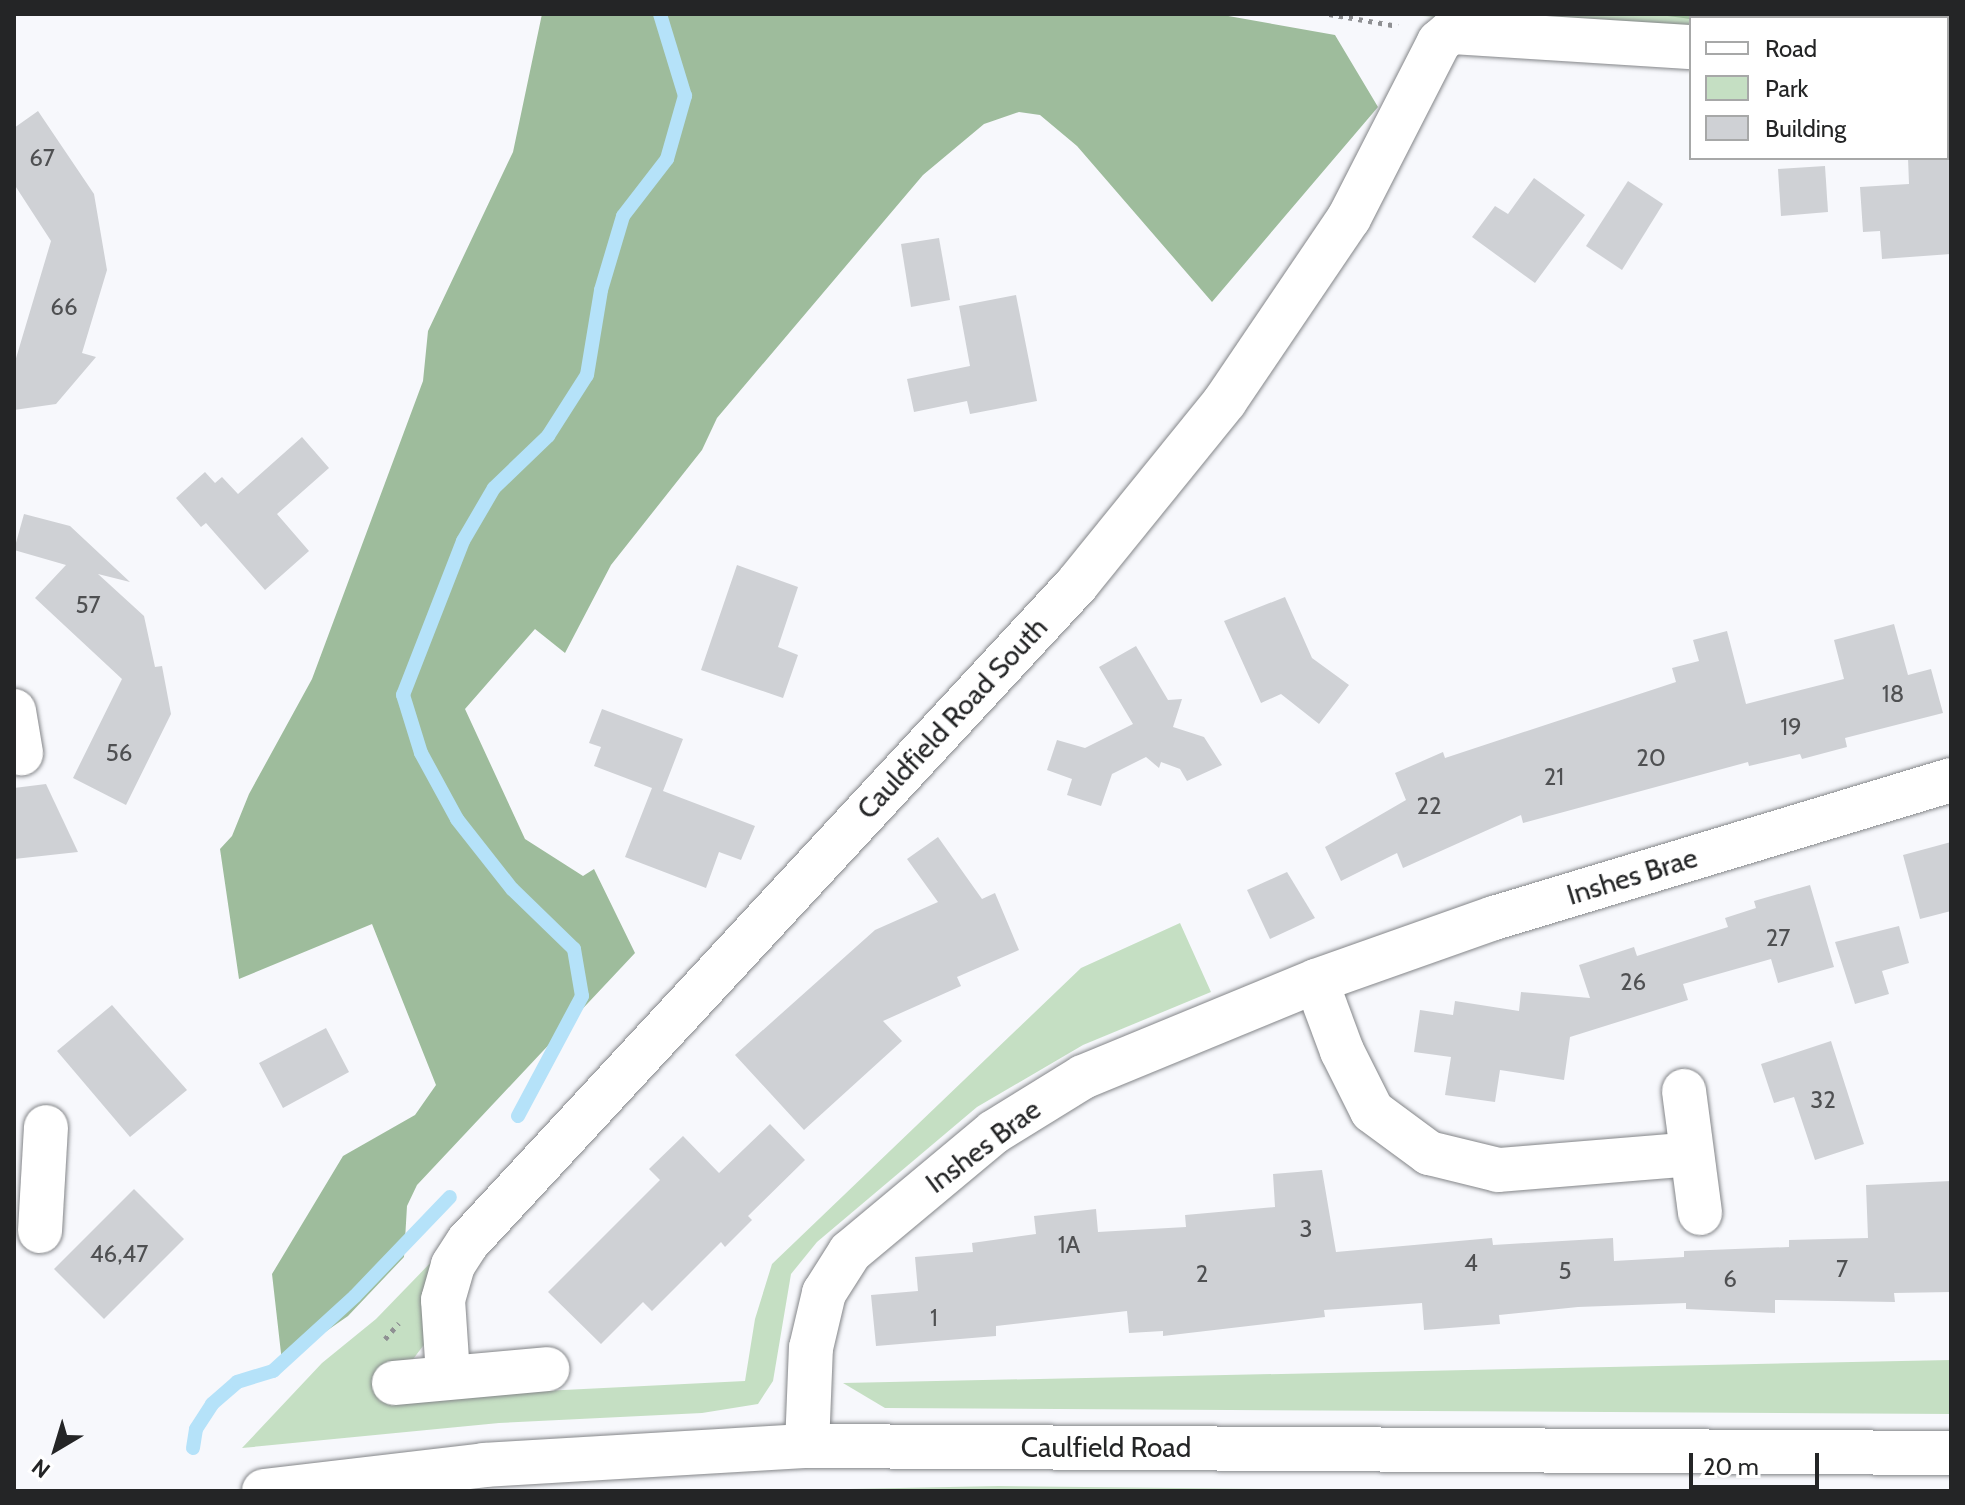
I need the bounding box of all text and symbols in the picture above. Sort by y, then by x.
legend [1689,16,1949,160]
text: Road [1765,34,1817,63]
text: Park [1765,74,1808,103]
text: Building [1765,114,1846,143]
house number: 67 [29,144,55,172]
house number: 66 [50,293,78,321]
house number: 57 [75,591,101,619]
street label: Cauldfield Road South [850,610,1054,826]
house number: 18 [1882,680,1904,708]
house number: 19 [1780,713,1802,741]
house number: 56 [106,739,132,767]
house number: 20 [1636,744,1666,772]
house number: 21 [1544,763,1564,791]
house number: 22 [1416,792,1442,820]
street label: Inshes Brae [1563,840,1701,912]
house number: 27 [1766,924,1790,952]
house number: 26 [1620,968,1646,996]
house number: 32 [1810,1086,1836,1114]
street label: Inshes Brae [919,1092,1047,1200]
house number: 3 [1300,1215,1312,1243]
house number: 1A [1058,1231,1080,1259]
house number: 46,47 [90,1240,148,1268]
house number: 4 [1464,1249,1478,1277]
house number: 7 [1836,1255,1848,1283]
house number: 5 [1559,1257,1571,1285]
house number: 2 [1196,1260,1208,1288]
house number: 6 [1723,1265,1737,1293]
house number: 1 [930,1304,938,1332]
north arrow [16,1409,96,1489]
street label: Caulfield Road [1021,1430,1191,1464]
scale bar [1693,1437,1823,1487]
text: 20 m [1703,1452,1759,1481]
text: N [26,1453,55,1484]

